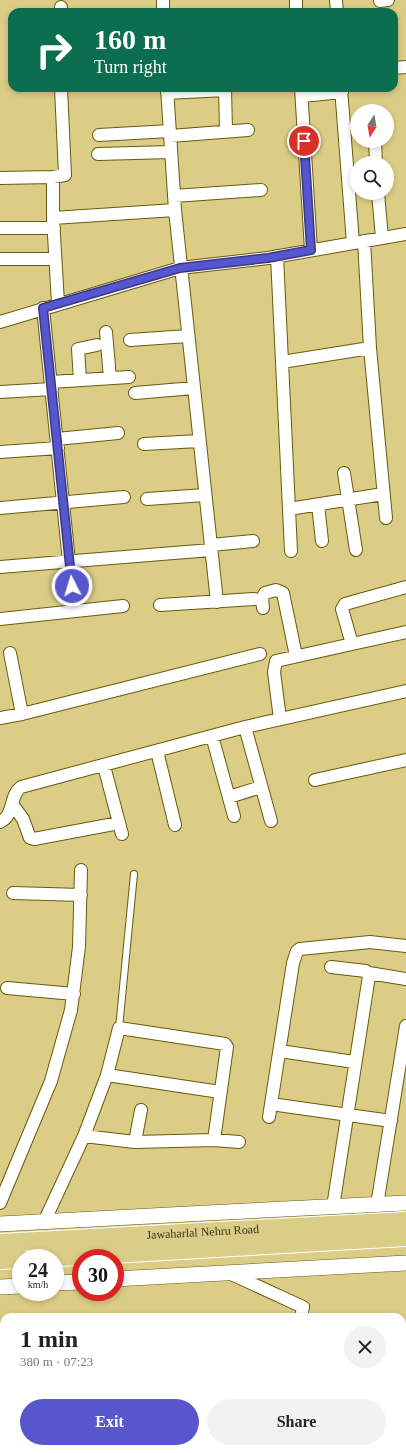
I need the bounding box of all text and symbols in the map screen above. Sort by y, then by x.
icon: right [28,24,80,76]
text: 160 m [94,24,166,55]
text: Turn right [94,57,167,77]
north arrow [350,104,394,148]
map controls [350,104,394,200]
pin [287,124,321,158]
icon: arrive [293,130,315,152]
button: search [350,156,394,200]
position arrow [51,565,93,607]
street label: Jawaharlal Nehru Road [146,1222,259,1242]
speed limit sign: 30 [72,1249,124,1301]
text: 24 [28,1259,48,1281]
text: km/h [28,1279,48,1290]
text: 1 min [20,1326,78,1352]
button: close [344,1326,386,1368]
text: 380 m · 07:23 [20,1354,93,1369]
button: Exit [20,1399,199,1445]
button: Share [207,1399,386,1445]

